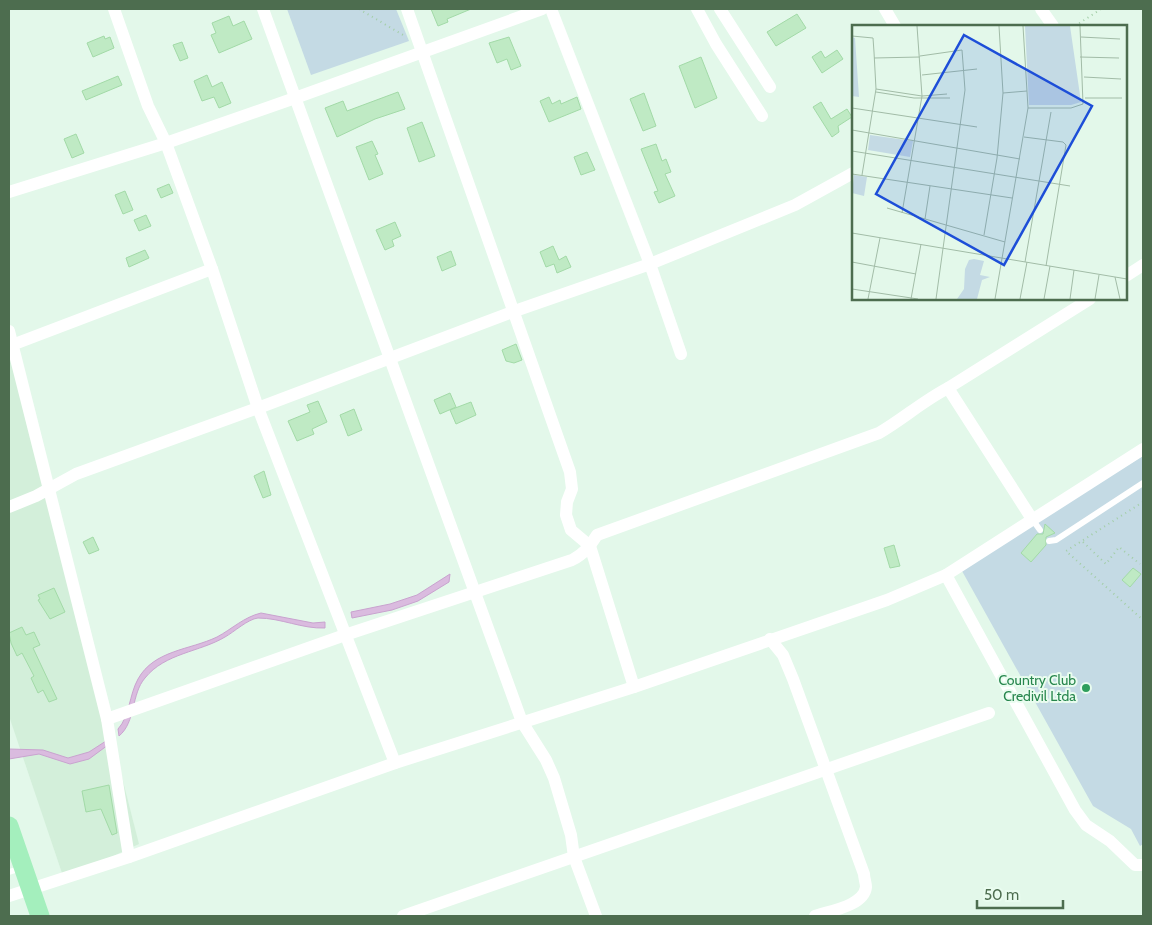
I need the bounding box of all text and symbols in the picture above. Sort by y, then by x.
inset map [852,25,1127,300]
place label: Country Club Credivil Ltda [998,671,1076,705]
marker: Country Club Credivil Ltda [1080,682,1092,694]
scale bar [977,878,1063,910]
text: 50 m [984,886,1019,904]

